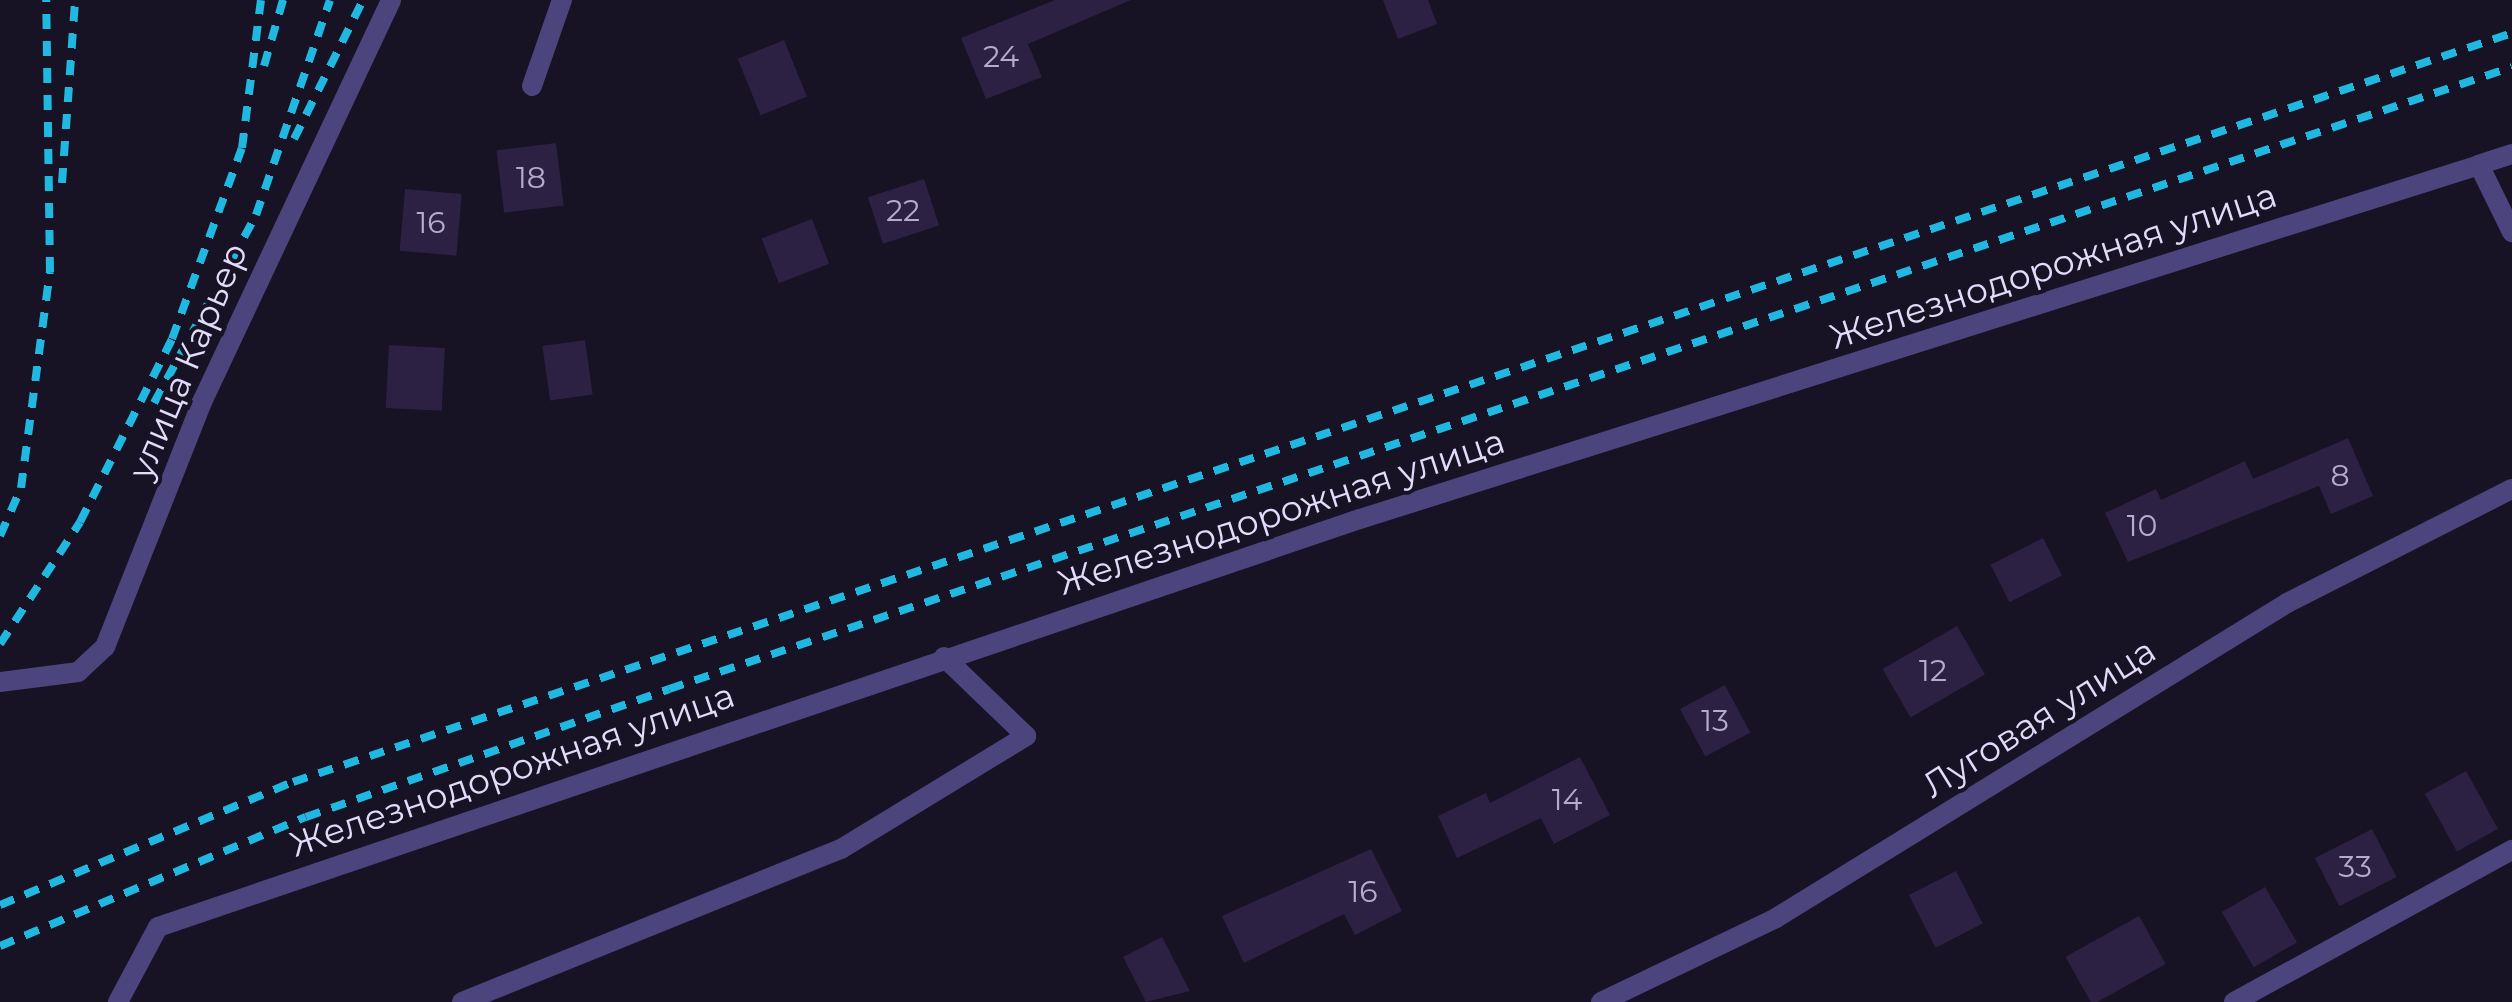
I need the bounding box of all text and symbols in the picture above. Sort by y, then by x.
house number: 24 [983,39,1019,75]
house number: 18 [516,160,546,196]
street label: Железнодорожная улица [1824,174,2282,358]
house number: 22 [886,193,920,229]
house number: 16 [416,205,446,241]
street label: улица Карьер [119,237,257,485]
street label: Железнодорожная улица [1052,420,1510,604]
house number: 8 [2330,458,2350,494]
house number: 10 [2127,508,2157,544]
street label: Луговая улица [1915,630,2163,806]
house number: 12 [1919,653,1947,689]
street label: Железнодорожная улица [284,674,740,866]
house number: 13 [1701,703,1729,739]
house number: 14 [1552,782,1582,818]
house number: 33 [2338,849,2372,885]
house number: 16 [1348,874,1378,910]

